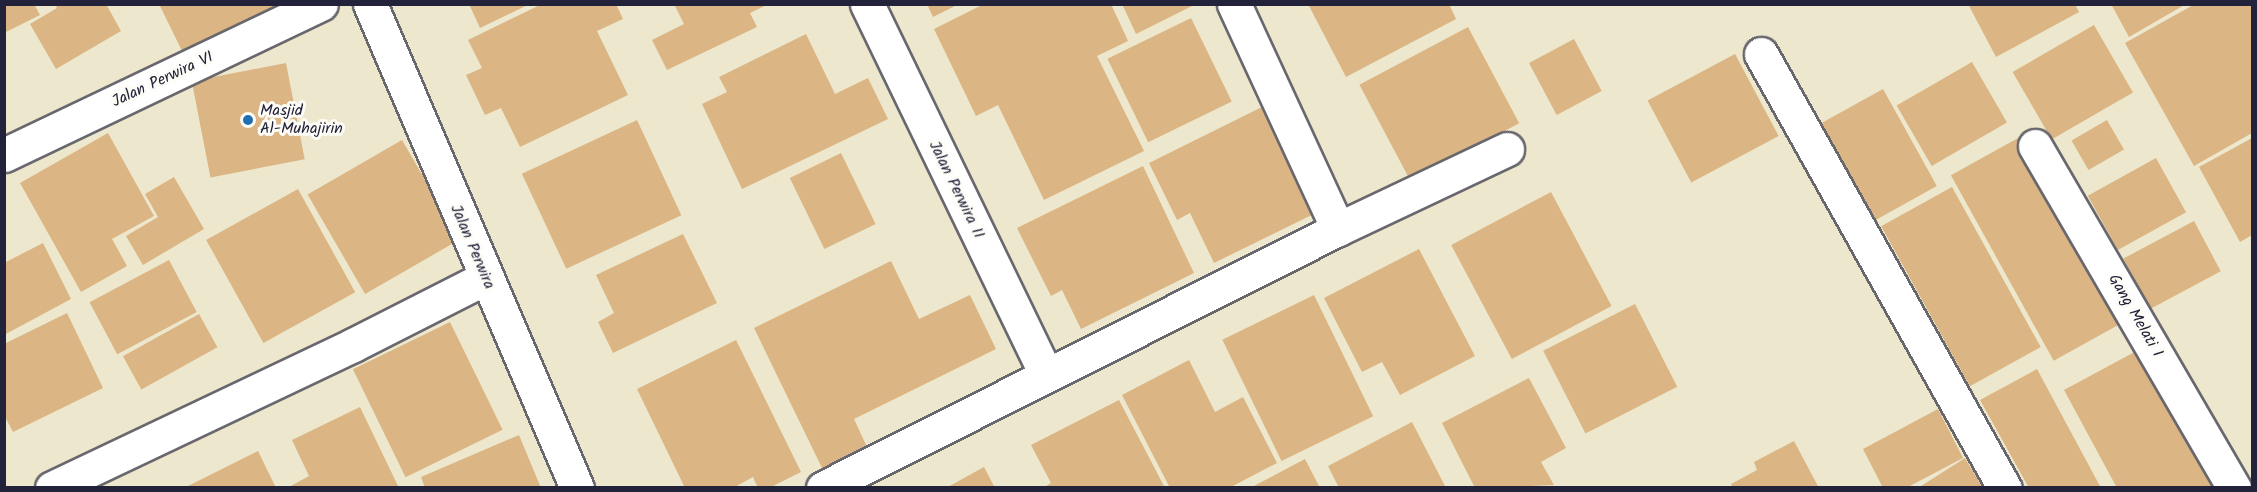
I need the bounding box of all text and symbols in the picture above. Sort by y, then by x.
street label: Jalan Perwira VI [109,48,217,112]
place label: Masjid Al-Muhajirin [260,101,343,139]
marker: Masjid Al-Muhajirin [241,113,255,127]
street label: Jalan Perwira II [924,138,988,242]
street label: Jalan Perwira [446,202,498,292]
street label: Gang Melati I [2104,271,2166,361]

